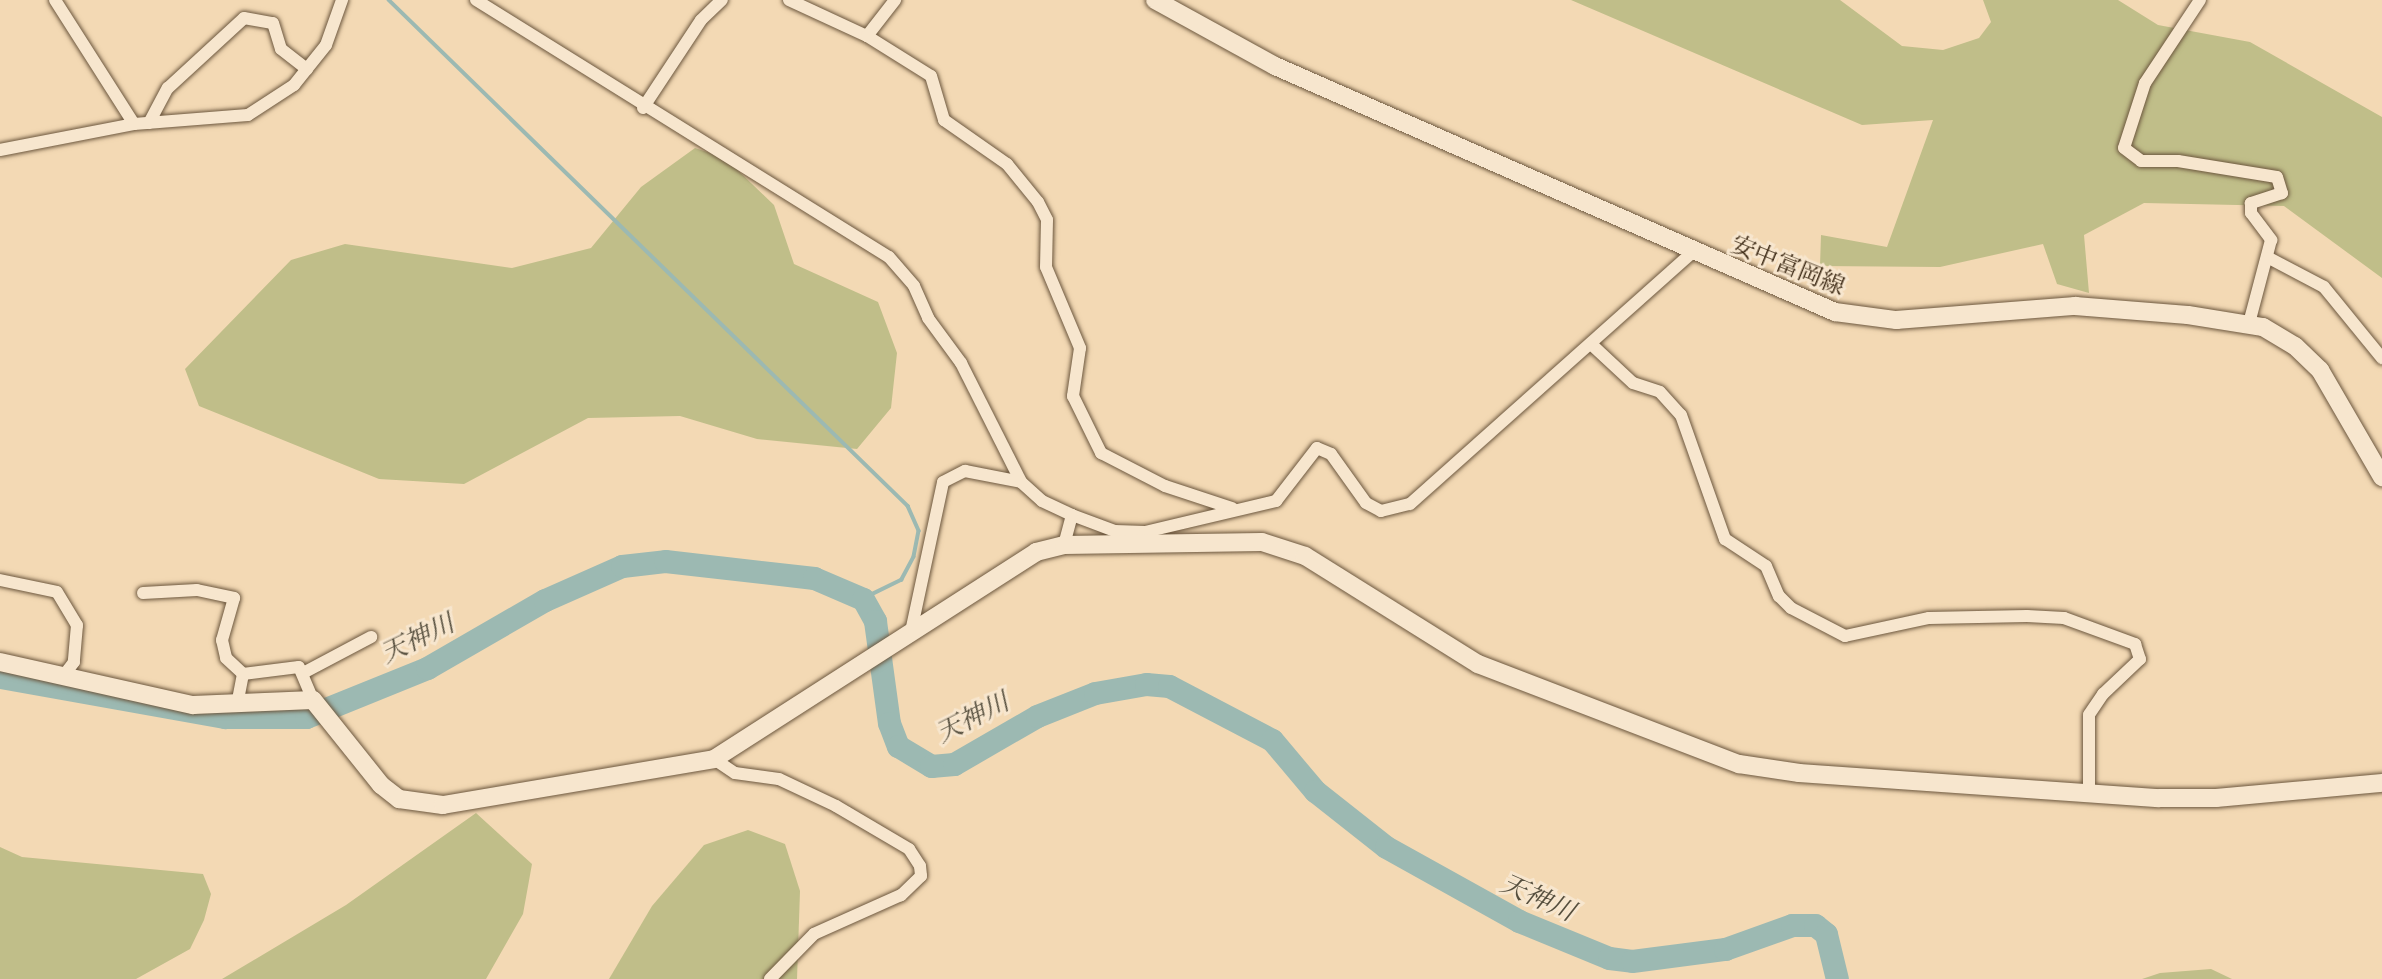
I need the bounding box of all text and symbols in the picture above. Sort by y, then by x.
street label: 安中富岡線 [1727,229,1849,301]
water label: 天神川 [375,607,459,669]
water label: 天神川 [930,685,1014,749]
water label: 天神川 [1496,867,1580,927]

